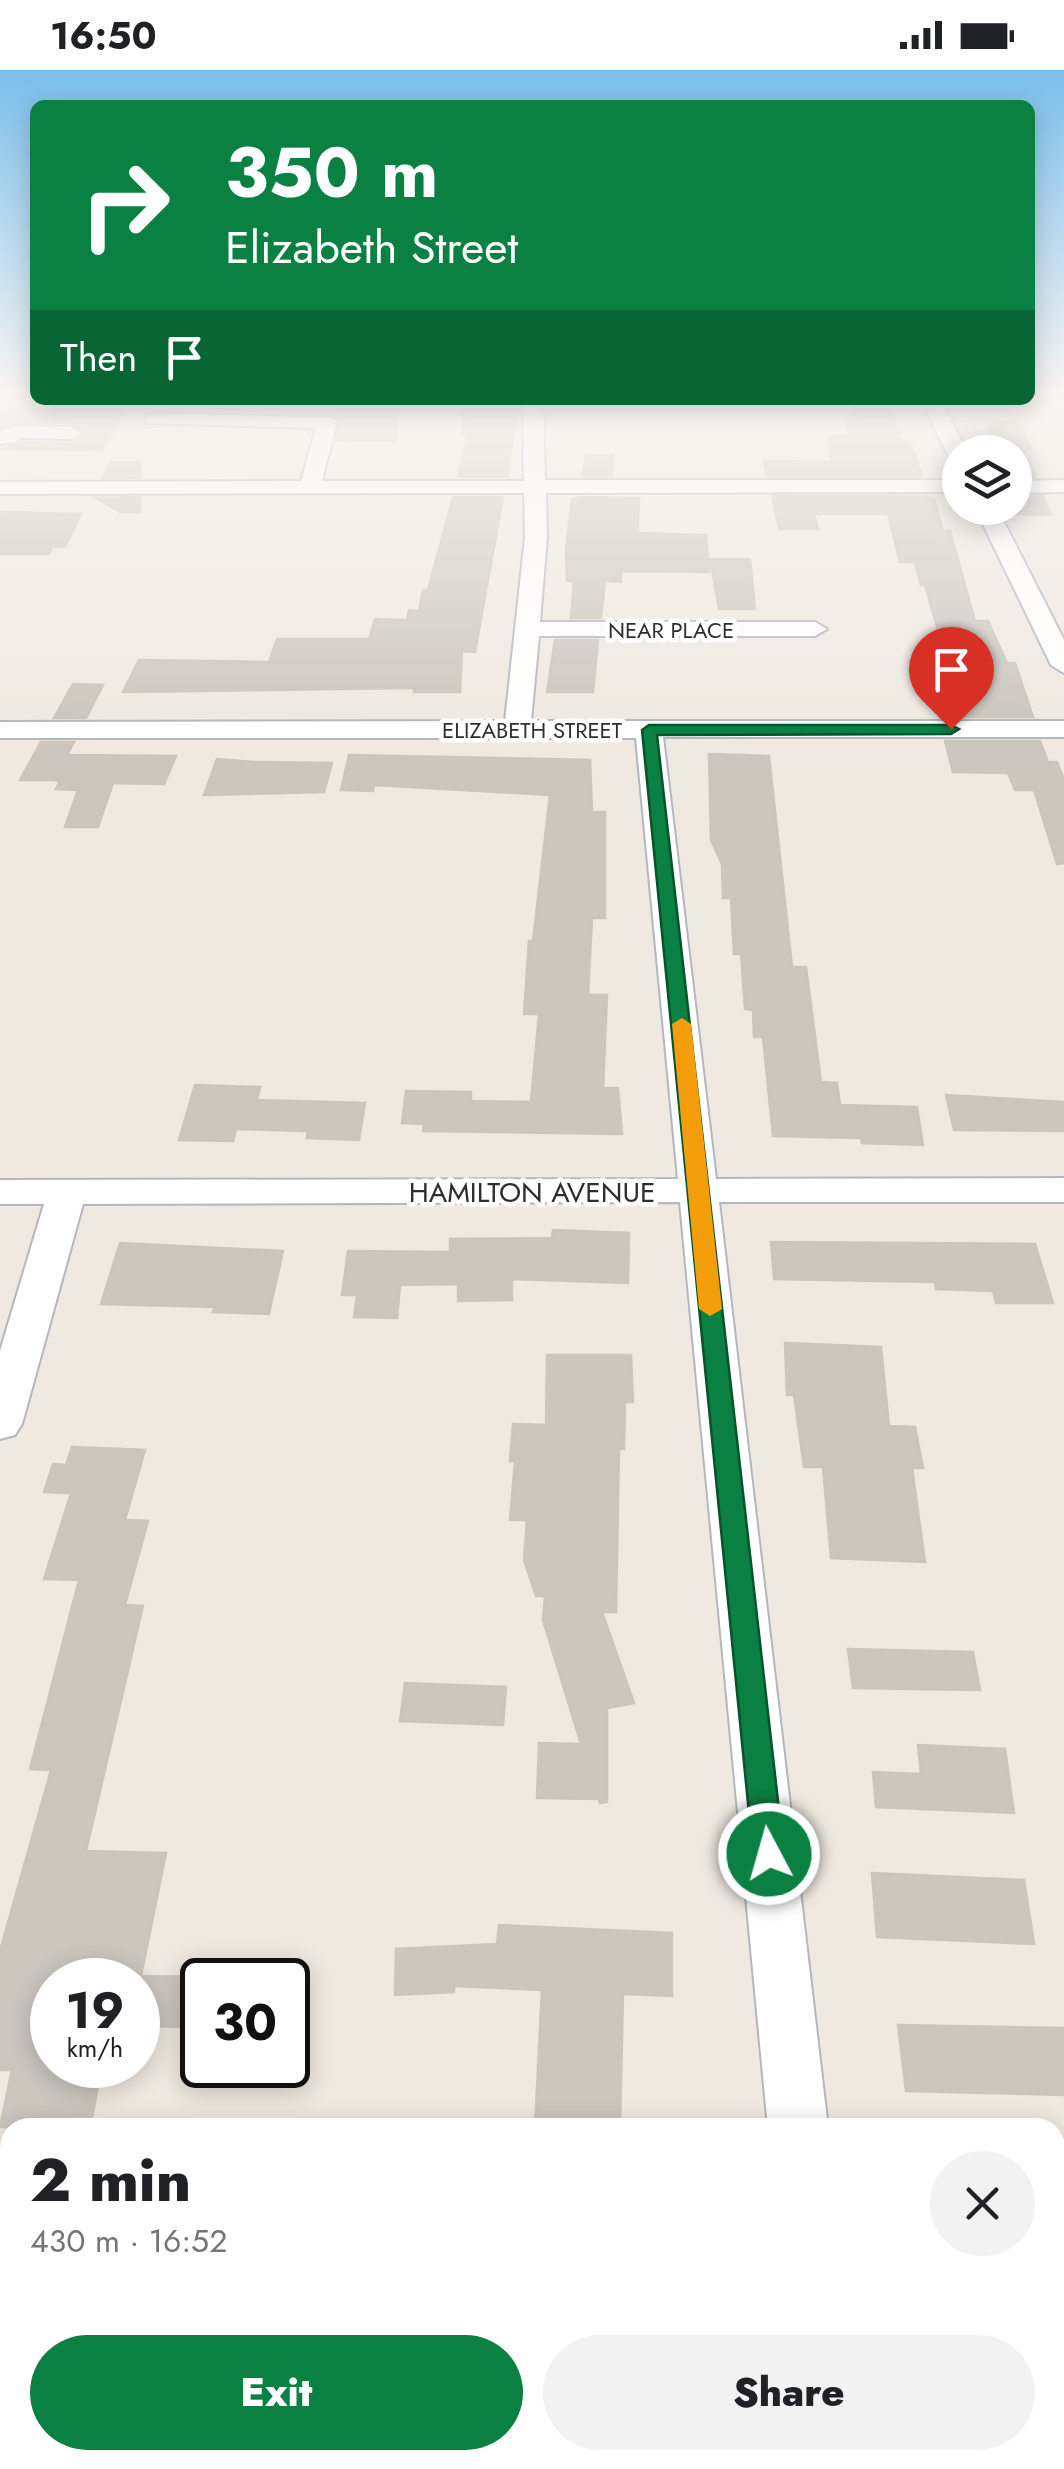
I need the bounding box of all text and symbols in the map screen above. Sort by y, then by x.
text: 16:50 [50,8,157,63]
text: 350 m [225,122,438,223]
icon: right [60,140,190,270]
text: Elizabeth Street [225,215,518,280]
text: Then [60,330,137,385]
icon: arrive [157,330,212,385]
map controls [942,435,1032,525]
button: layers [942,435,1032,525]
street label: NEAR PLACE [608,614,734,646]
pin [909,627,994,730]
icon: arrive [924,642,979,697]
street label: ELIZABETH STREET [442,714,623,746]
street label: HAMILTON AVENUE [409,1172,655,1213]
position arrow [717,1802,821,1906]
speed limit sign: 30 [180,1958,310,2088]
text: 19 [66,1974,124,2047]
text: km/h [67,2030,123,2066]
text: 2 min [30,2137,191,2224]
button: close [930,2151,1035,2256]
text: 430 m · 16:52 [30,2218,227,2264]
button: Exit [30,2335,523,2450]
button: Share [543,2335,1035,2450]

